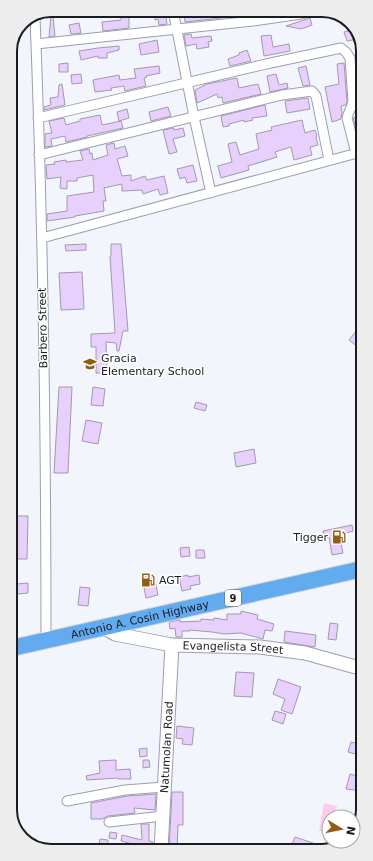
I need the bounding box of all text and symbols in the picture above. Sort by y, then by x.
street label: Barbero Street [36,287,50,368]
place label: Gracia Elementary School [101,352,204,378]
school or university icon: Gracia Elementary School [82,356,98,372]
fuel station icon: Tigger [331,529,347,545]
place label: Tigger [292,531,328,544]
fuel station icon: AGT [140,572,156,588]
place label: AGT [159,574,181,587]
road number: 9 [225,590,241,606]
street label: Antonio A. Cosin Highway [69,597,211,641]
street label: Evangelista Street [182,639,285,657]
street label: Natumolan Road [158,701,175,793]
north arrow [321,809,361,849]
text: N [343,825,358,836]

